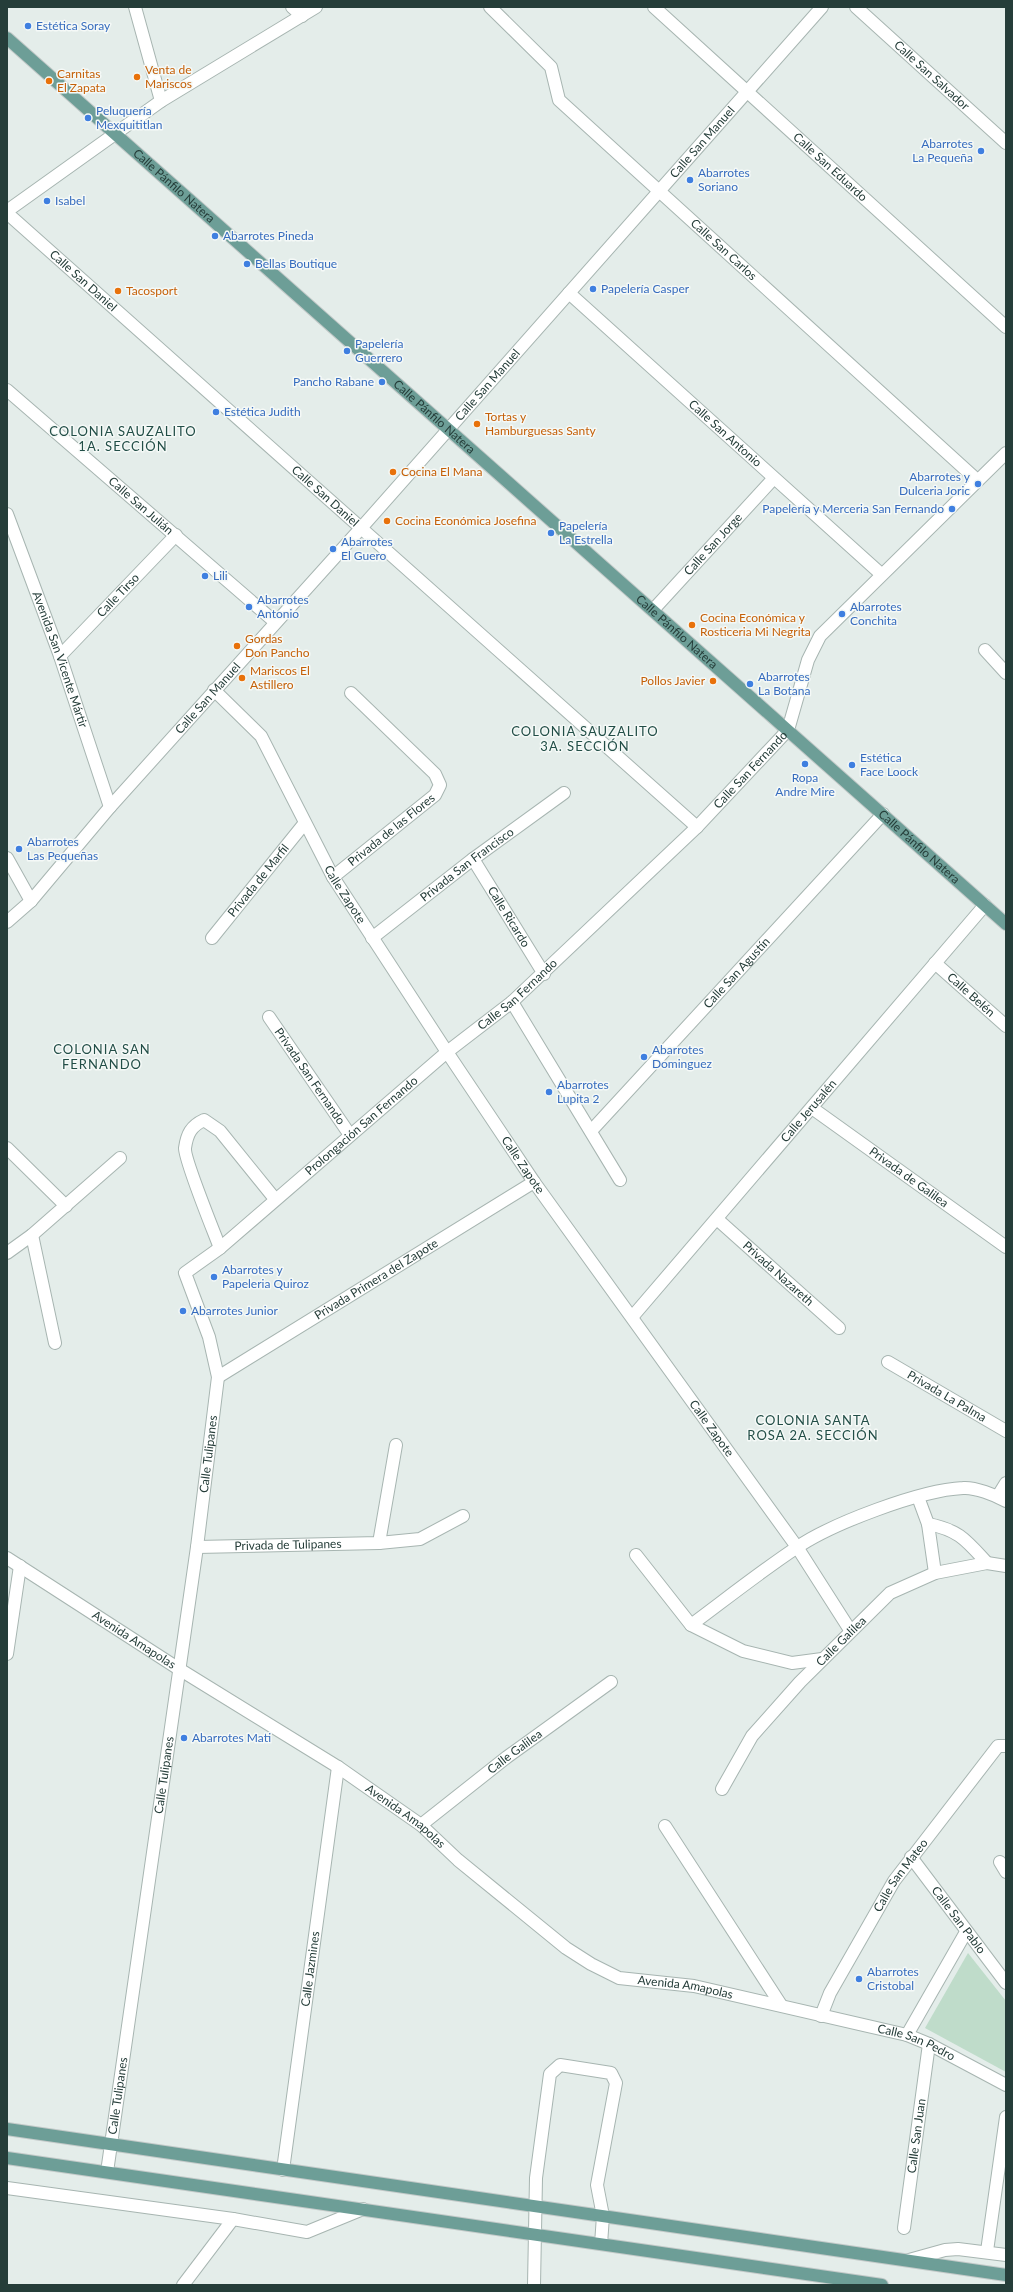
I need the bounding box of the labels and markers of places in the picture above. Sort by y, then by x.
place label: Estética Soray [36,18,111,33]
marker: Estética Soray [23,21,33,31]
place label: Venta de Mariscos [145,62,192,91]
place label: Carnitas El Zapata [57,66,106,95]
marker: Venta de Mariscos [132,72,142,82]
marker: Carnitas El Zapata [44,76,54,86]
place label: Peluquería Mexquititlan [96,103,162,132]
marker: Peluquería Mexquititlan [83,113,93,123]
place label: Abarrotes La Pequeña [912,136,973,165]
marker: Abarrotes La Pequeña [976,146,986,156]
place label: Abarrotes Soriano [698,165,750,194]
marker: Abarrotes Soriano [685,175,695,185]
place label: Isabel [55,193,85,208]
marker: Isabel [42,196,52,206]
place label: Abarrotes Pineda [223,228,314,243]
marker: Abarrotes Pineda [210,231,220,241]
place label: Bellas Boutique [255,256,337,271]
marker: Bellas Boutique [242,259,252,269]
place label: Papelería Casper [601,281,690,296]
place label: Tacosport [126,283,178,298]
marker: Papelería Casper [588,284,598,294]
marker: Tacosport [113,286,123,296]
place label: Papelería Guerrero [355,336,403,365]
marker: Papelería Guerrero [342,346,352,356]
place label: Pancho Rabane [293,374,374,389]
marker: Pancho Rabane [377,377,387,387]
place label: Estética Judith [224,404,301,419]
marker: Estética Judith [211,407,221,417]
place label: Tortas y Hamburguesas Santy [485,409,596,438]
marker: Tortas y Hamburguesas Santy [472,419,482,429]
place label: Cocina El Mana [401,464,482,479]
marker: Cocina El Mana [388,467,398,477]
place label: Abarrotes y Dulceria Joric [899,469,971,498]
marker: Abarrotes y Dulceria Joric [973,479,983,489]
place label: Papelería y Merceria San Fernando [762,501,944,516]
marker: Papelería y Merceria San Fernando [947,504,957,514]
place label: Cocina Económica Josefina [395,513,536,528]
marker: Cocina Económica Josefina [382,516,392,526]
place label: Papelería La Estrella [559,518,613,547]
marker: Papelería La Estrella [546,528,556,538]
place label: Abarrotes El Guero [341,534,393,563]
marker: Abarrotes El Guero [328,544,338,554]
place label: Lili [213,568,228,583]
marker: Lili [200,571,210,581]
place label: Abarrotes Antonio [257,592,309,621]
place label: Abarrotes Conchita [850,599,902,628]
marker: Abarrotes Antonio [244,602,254,612]
marker: Abarrotes Conchita [837,609,847,619]
place label: Cocina Económica y Rosticeria Mi Negrita [700,610,811,639]
marker: Cocina Económica y Rosticeria Mi Negrita [687,620,697,630]
place label: Gordas Don Pancho [245,631,310,660]
marker: Gordas Don Pancho [232,641,242,651]
place label: Mariscos El Astillero [250,663,310,692]
place label: Abarrotes La Botana [758,669,811,698]
marker: Mariscos El Astillero [237,673,247,683]
place label: Pollos Javier [640,673,706,688]
marker: Pollos Javier [708,676,718,686]
marker: Abarrotes La Botana [745,679,755,689]
place label: Estética Face Loock [860,750,919,779]
marker: Ropa Andre Mire [800,759,810,769]
marker: Estética Face Loock [847,760,857,770]
place label: Ropa Andre Mire [775,770,835,799]
place label: Abarrotes Las Pequeñas [27,834,98,863]
marker: Abarrotes Las Pequeñas [14,844,24,854]
place label: Abarrotes Dominguez [652,1042,713,1071]
marker: Abarrotes Dominguez [639,1052,649,1062]
place label: Abarrotes Lupita 2 [557,1077,609,1106]
marker: Abarrotes Lupita 2 [544,1087,554,1097]
place label: Abarrotes y Papeleria Quiroz [222,1262,309,1291]
marker: Abarrotes y Papeleria Quiroz [209,1272,219,1282]
place label: Abarrotes Junior [191,1303,278,1318]
marker: Abarrotes Junior [178,1306,188,1316]
place label: Abarrotes Mati [192,1730,271,1745]
marker: Abarrotes Mati [179,1733,189,1743]
place label: Abarrotes Cristobal [867,1964,919,1993]
marker: Abarrotes Cristobal [854,1974,864,1984]

